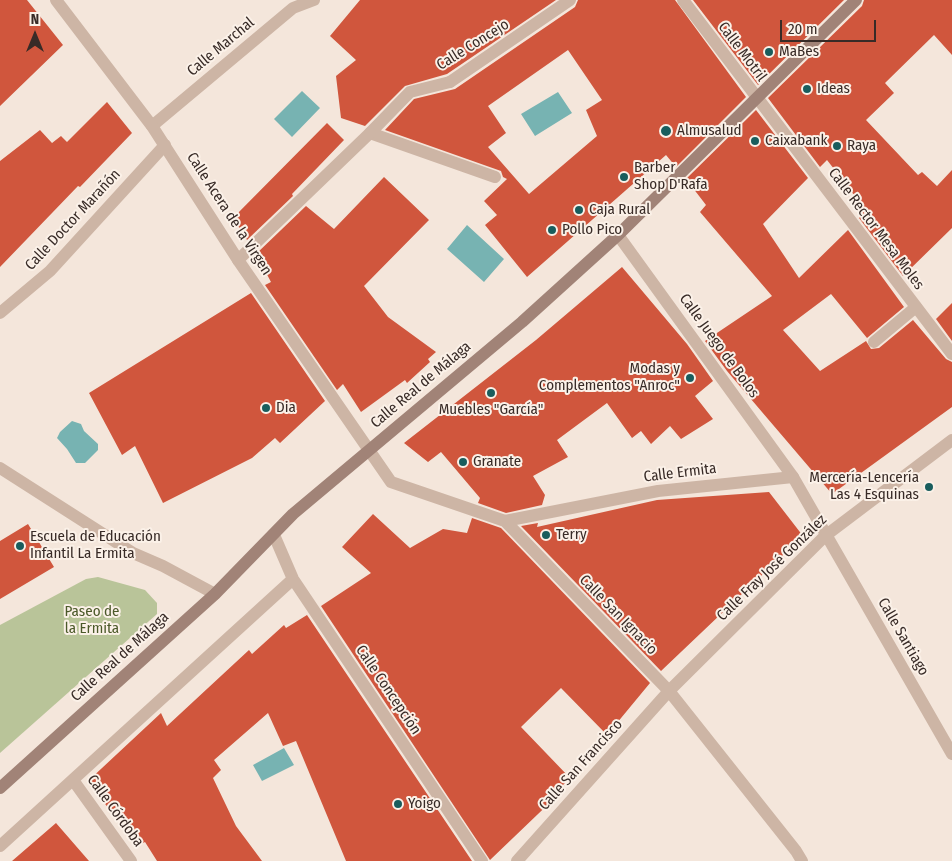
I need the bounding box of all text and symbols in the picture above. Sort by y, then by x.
north arrow [10,10,60,60]
scale bar [782,10,878,42]
text: N [31,11,39,28]
street label: Calle Marchal [184,14,258,80]
street label: Calle Concejo [434,16,512,74]
street label: Calle Motril [714,19,770,85]
text: 20 m [788,20,818,38]
place label: MaBes [779,43,819,61]
marker: MaBes [763,46,775,58]
place label: Ideas [817,80,850,98]
marker: Ideas [801,83,813,95]
place label: Almusalud [677,122,742,140]
marker: Almusalud [659,124,673,138]
place label: Caixabank [765,132,827,150]
marker: Caixabank [749,135,761,147]
place label: Raya [847,137,876,155]
marker: Raya [831,140,843,152]
street label: Calle Acera de la Virgen [183,149,275,279]
place label: Barber Shop D'Rafa [634,159,707,194]
street label: Calle Rector Mesa Moles [824,164,928,294]
street label: Calle Doctor Marañón [22,166,124,274]
marker: Barber Shop D'Rafa [618,171,630,183]
place label: Caja Rural [589,201,650,219]
marker: Caja Rural [573,204,585,216]
place label: Pollo Pico [562,221,622,239]
marker: Pollo Pico [546,224,558,236]
street label: Calle Juego de Bolos [675,290,763,402]
street label: Calle Real de Málaga [367,338,475,432]
place label: Modas y Complementos "Anroc" [539,360,680,395]
marker: Modas y Complementos "Anroc" [684,372,696,384]
marker: Muebles "García" [485,387,497,399]
place label: Dia [276,399,296,417]
place label: Muebles "García" [439,401,543,419]
marker: Dia [260,402,272,414]
place label: Granate [473,453,521,471]
marker: Granate [457,456,469,468]
street label: Calle Ermita [643,460,717,486]
place label: Mercería-Lencería Las 4 Esquinas [809,469,919,504]
marker: Mercería-Lencería Las 4 Esquinas [923,481,935,493]
street label: Calle Fray José González [713,511,831,625]
place label: Terry [556,526,587,544]
place label: Escuela de Educación Infantil La Ermita [30,528,161,563]
marker: Terry [540,529,552,541]
marker: Escuela de Educación Infantil La Ermita [14,540,26,552]
street label: Calle San Ignacio [575,571,661,659]
street label: Calle Santiago [874,595,932,679]
park label: Paseo de la Ermita [65,603,119,638]
street label: Calle Real de Málaga [67,608,173,706]
street label: Calle Concepción [351,642,425,738]
street label: Calle San Francisco [535,716,627,814]
street label: Calle Córdoba [83,771,147,851]
place label: Yoigo [408,795,441,813]
marker: Yoigo [392,798,404,810]

